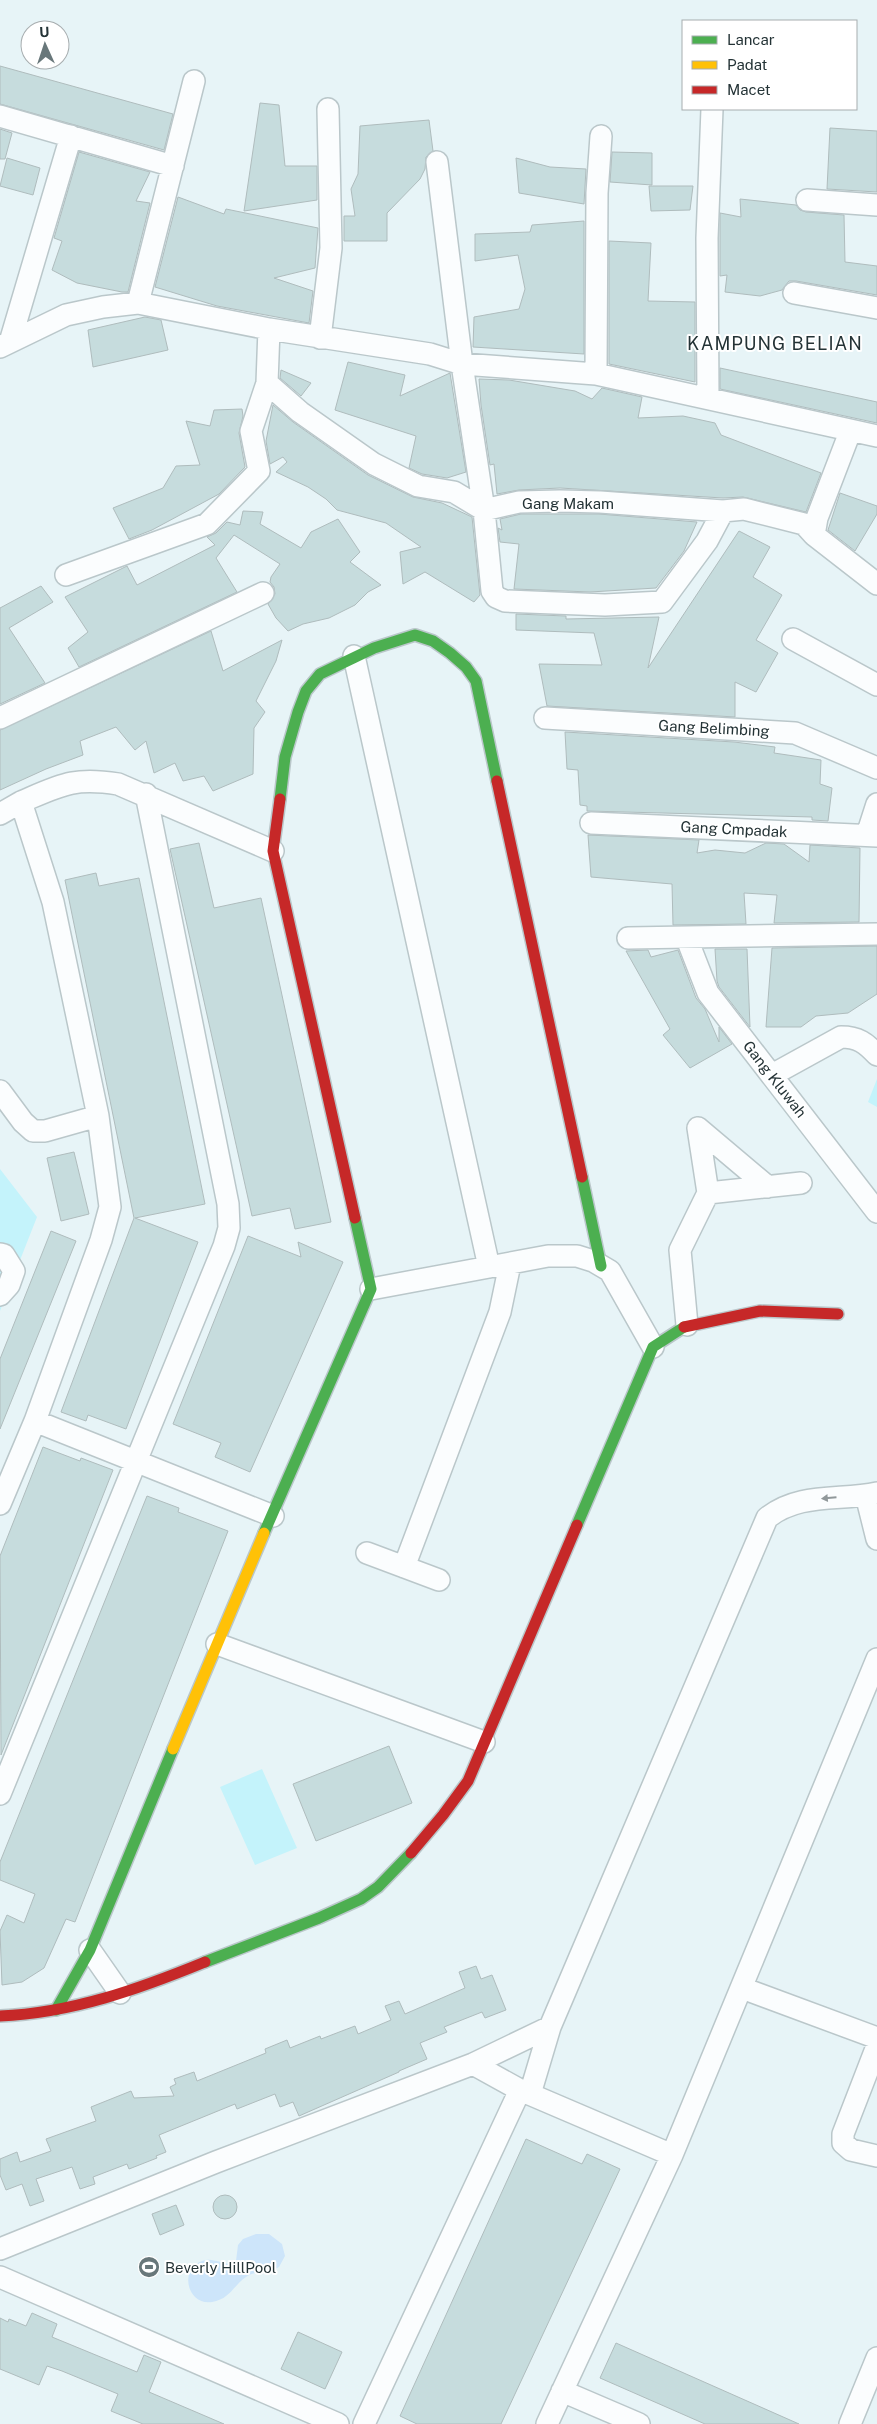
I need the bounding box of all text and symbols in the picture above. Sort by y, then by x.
north arrow [20,20,70,70]
legend [682,20,857,110]
text: U [39,24,50,40]
text: Lancar [727,31,775,48]
text: Padat [727,56,768,73]
text: Macet [727,81,771,98]
district label: KAMPUNG BELIAN [687,333,863,354]
street label: Gang Makam [522,495,614,512]
street label: Gang Belimbing [658,717,770,739]
street label: Gang Cmpadak [680,818,788,840]
street label: Gang Kluwah [740,1037,810,1121]
one-way arrow [820,1494,836,1502]
sports icon: Beverly HillPool [137,2255,161,2279]
place label: Beverly HillPool [165,2259,276,2276]

